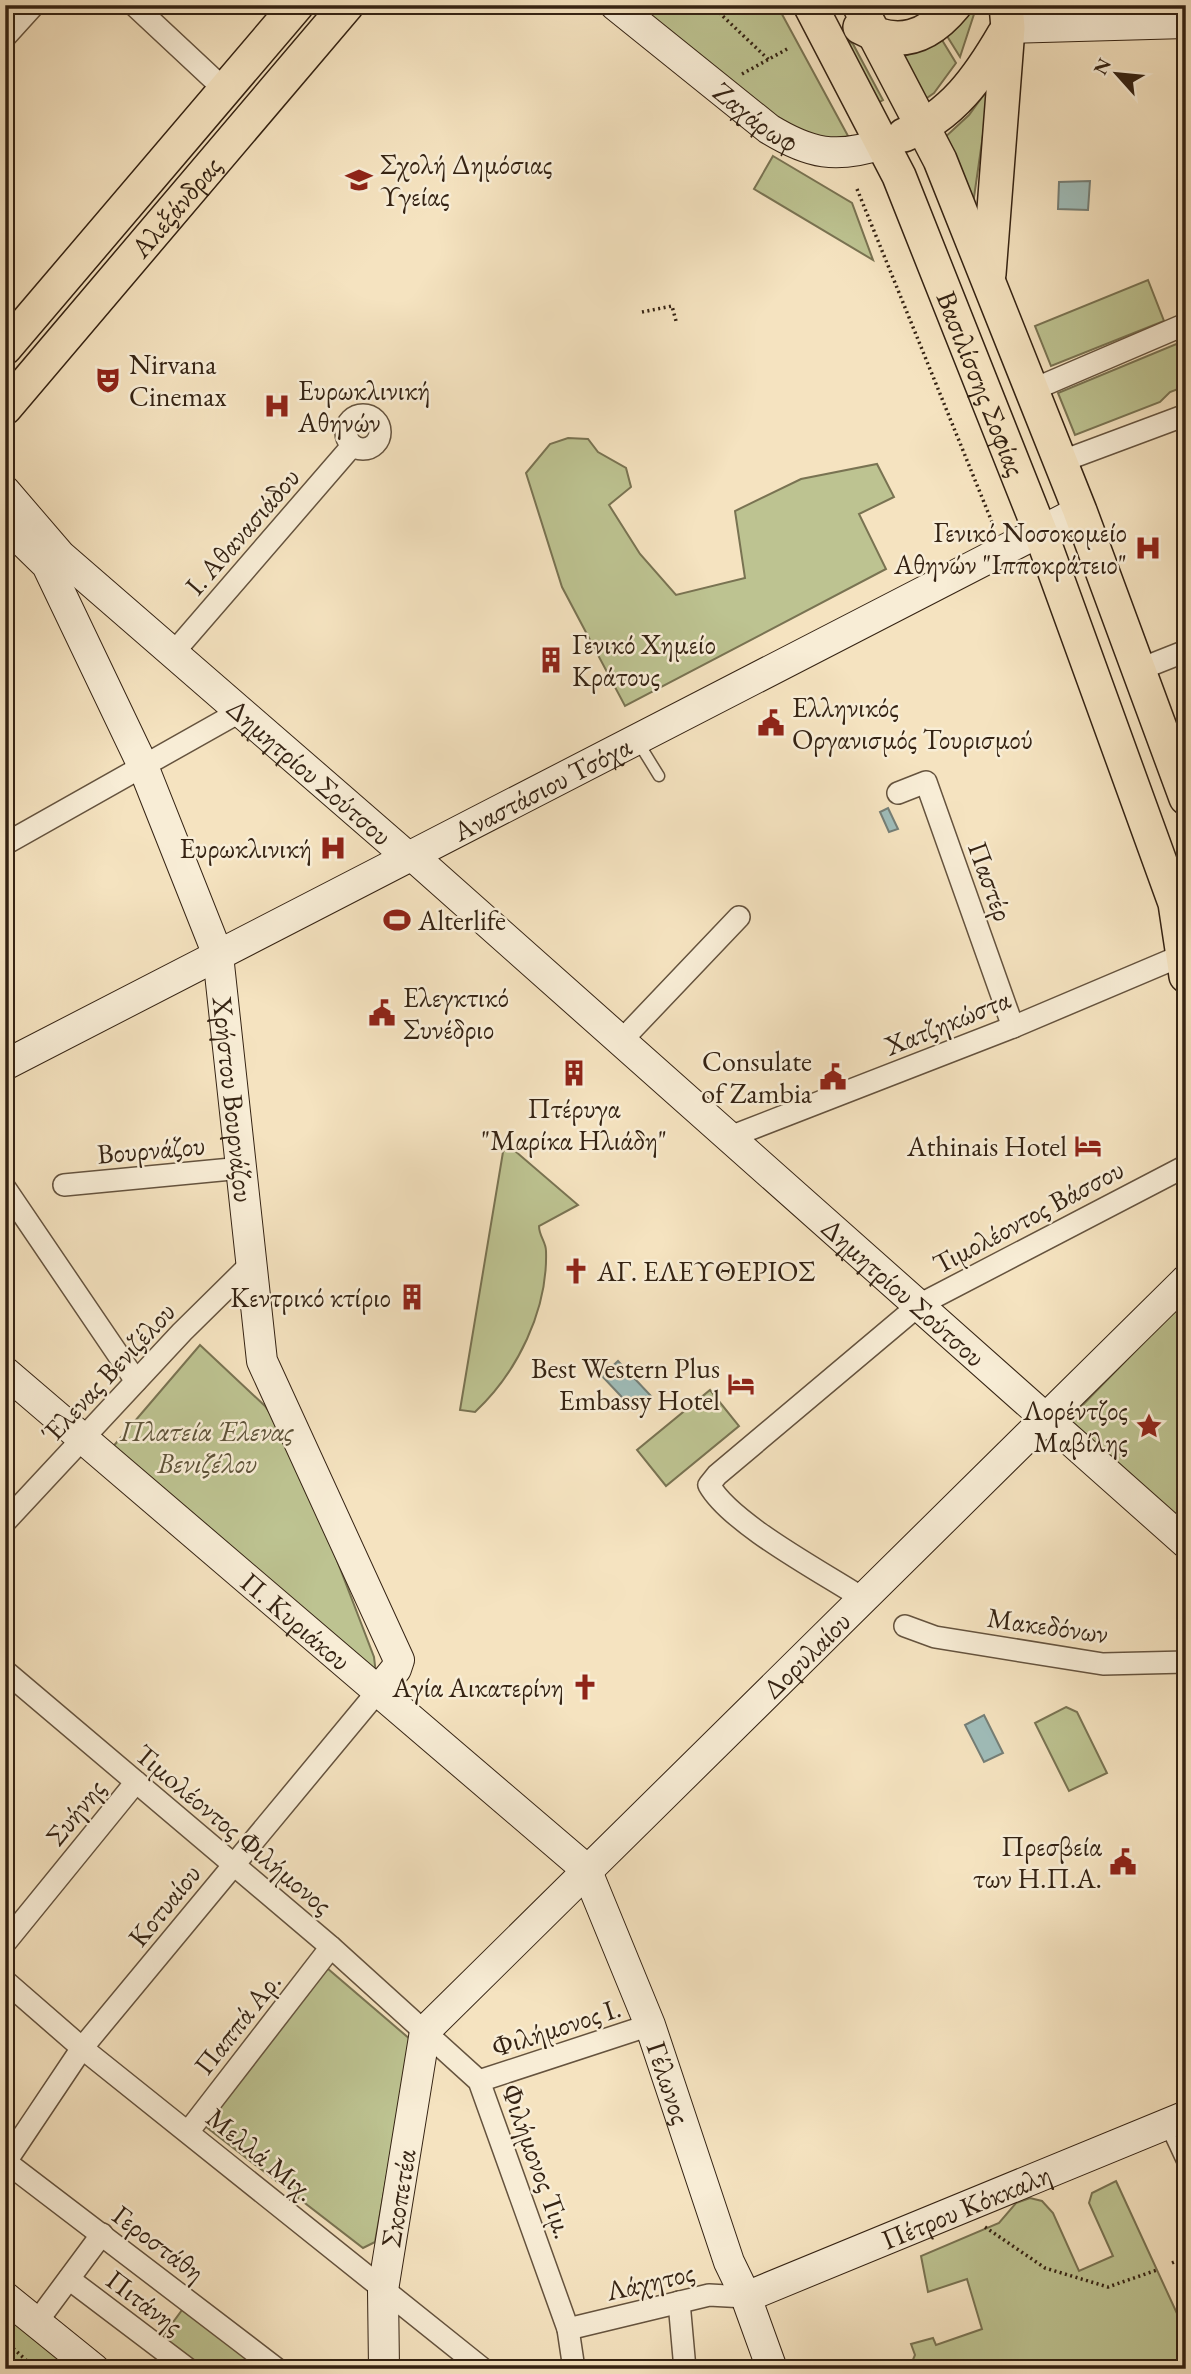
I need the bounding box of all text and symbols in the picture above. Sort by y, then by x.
north arrow [1082,38,1152,108]
text: N [1088,53,1117,79]
street label: Ζαχάρωφ [706,73,804,160]
place label: Σχολή Δημόσιας Υγείας [380,146,552,214]
street label: Αλεξάνδρας [122,148,229,266]
school or university icon: Σχολή Δημόσιας Υγείας [344,165,374,195]
street label: Βασιλίσσης Σοφίας [928,286,1034,481]
place label: Nirvana Cinemax [129,346,226,414]
theatre icon: Nirvana Cinemax [93,365,123,395]
place label: Ευρωκλινική Αθηνών [297,372,431,440]
hospital icon: Ευρωκλινική Αθηνών [262,391,292,421]
street label: Ι. Αθανασιάδου [177,460,307,602]
place label: Γενικό Νοσοκομείο Αθηνών "Ιπποκράτειο" [893,514,1127,582]
hospital icon: Γενικό Νοσοκομείο Αθηνών "Ιπποκράτειο" [1133,533,1163,563]
place label: Γενικό Χημείο Κράτους [572,626,716,694]
building icon: Γενικό Χημείο Κράτους [536,645,566,675]
place label: Ελληνικός Οργανισμός Τουρισμού [792,689,1033,757]
street label: Δημητρίου Σούτσου [220,690,400,853]
public building icon: Ελληνικός Οργανισμός Τουρισμού [756,708,786,738]
street label: Αναστάσιου Τσόχα [446,727,637,850]
place label: Ευρωκλινική [180,830,312,866]
hospital icon: Ευρωκλινική [318,833,348,863]
street label: Παστέρ [960,836,1022,926]
place label: Alterlife [417,902,506,938]
sports icon: Alterlife [382,905,412,935]
place label: Ελεγκτικό Συνέδριο [403,979,509,1047]
street label: Χατζηκώστα [878,980,1015,1064]
street label: Χρήστου Βουρνάζου [205,994,263,1204]
public building icon: Ελεγκτικό Συνέδριο [367,998,397,1028]
place label: Consulate of Zambia [701,1043,813,1111]
building icon: Πτέρυγα "Μαρίκα Ηλιάδη" [559,1058,589,1088]
public building icon: Consulate of Zambia [818,1062,848,1092]
place label: Πτέρυγα "Μαρίκα Ηλιάδη" [481,1090,667,1158]
street label: Βουρνάζου [95,1126,207,1172]
place label: Athinais Hotel [906,1128,1067,1164]
hotel icon: Athinais Hotel [1073,1131,1103,1161]
street label: Τιμολέοντος Βάσσου [926,1151,1130,1281]
street label: Δημητρίου Σούτσου [814,1210,993,1375]
place label: ΑΓ. ΕΛΕΥΘΕΡΙΟΣ [596,1253,815,1289]
church icon: ΑΓ. ΕΛΕΥΘΕΡΙΟΣ [561,1256,591,1286]
place label: Κεντρικό κτίριο [230,1279,391,1315]
building icon: Κεντρικό κτίριο [397,1282,427,1312]
street label: Έλενας Βενιζέλου [33,1294,183,1450]
place label: Best Western Plus Embassy Hotel [531,1350,720,1418]
hotel icon: Best Western Plus Embassy Hotel [726,1369,756,1399]
place label: Λορέντζος Μαβίλης [1022,1392,1128,1460]
place icon: Λορέντζος Μαβίλης [1134,1411,1164,1441]
park label: Πλατεία Έλενας Βενιζέλου [119,1413,294,1481]
street label: Π. Κυριάκου [233,1564,359,1678]
street label: Μακεδόνων [985,1599,1111,1651]
street label: Δορυλαίου [754,1603,858,1706]
place label: Αγία Αικατερίνη [391,1669,564,1705]
church icon: Αγία Αικατερίνη [570,1672,600,1702]
street label: Τιμoλέοντος Φιλήμονος [128,1736,340,1922]
street label: Συήνης [37,1771,113,1853]
place label: Πρεσβεία των Η.Π.Α. [973,1828,1102,1896]
public building icon: Πρεσβεία των Η.Π.Α. [1108,1847,1138,1877]
street label: Κοτυαίου [120,1856,208,1954]
street label: Παππά Αρ. [186,1964,288,2082]
street label: Φιλήμονος Ι. [487,1989,625,2065]
street label: Γέλωνος [639,2037,700,2129]
street label: Φιλήμονος Τιμ. [493,2079,583,2243]
street label: Μελλά Μιχ. [199,2099,323,2209]
street label: Σκοπετέα [372,2146,424,2250]
street label: Πέτρου Κόκκαλη [876,2156,1056,2257]
street label: Γεροστάθη [106,2197,212,2289]
street label: Λάχητος [601,2253,698,2309]
street label: Πιτάνης [99,2261,191,2343]

